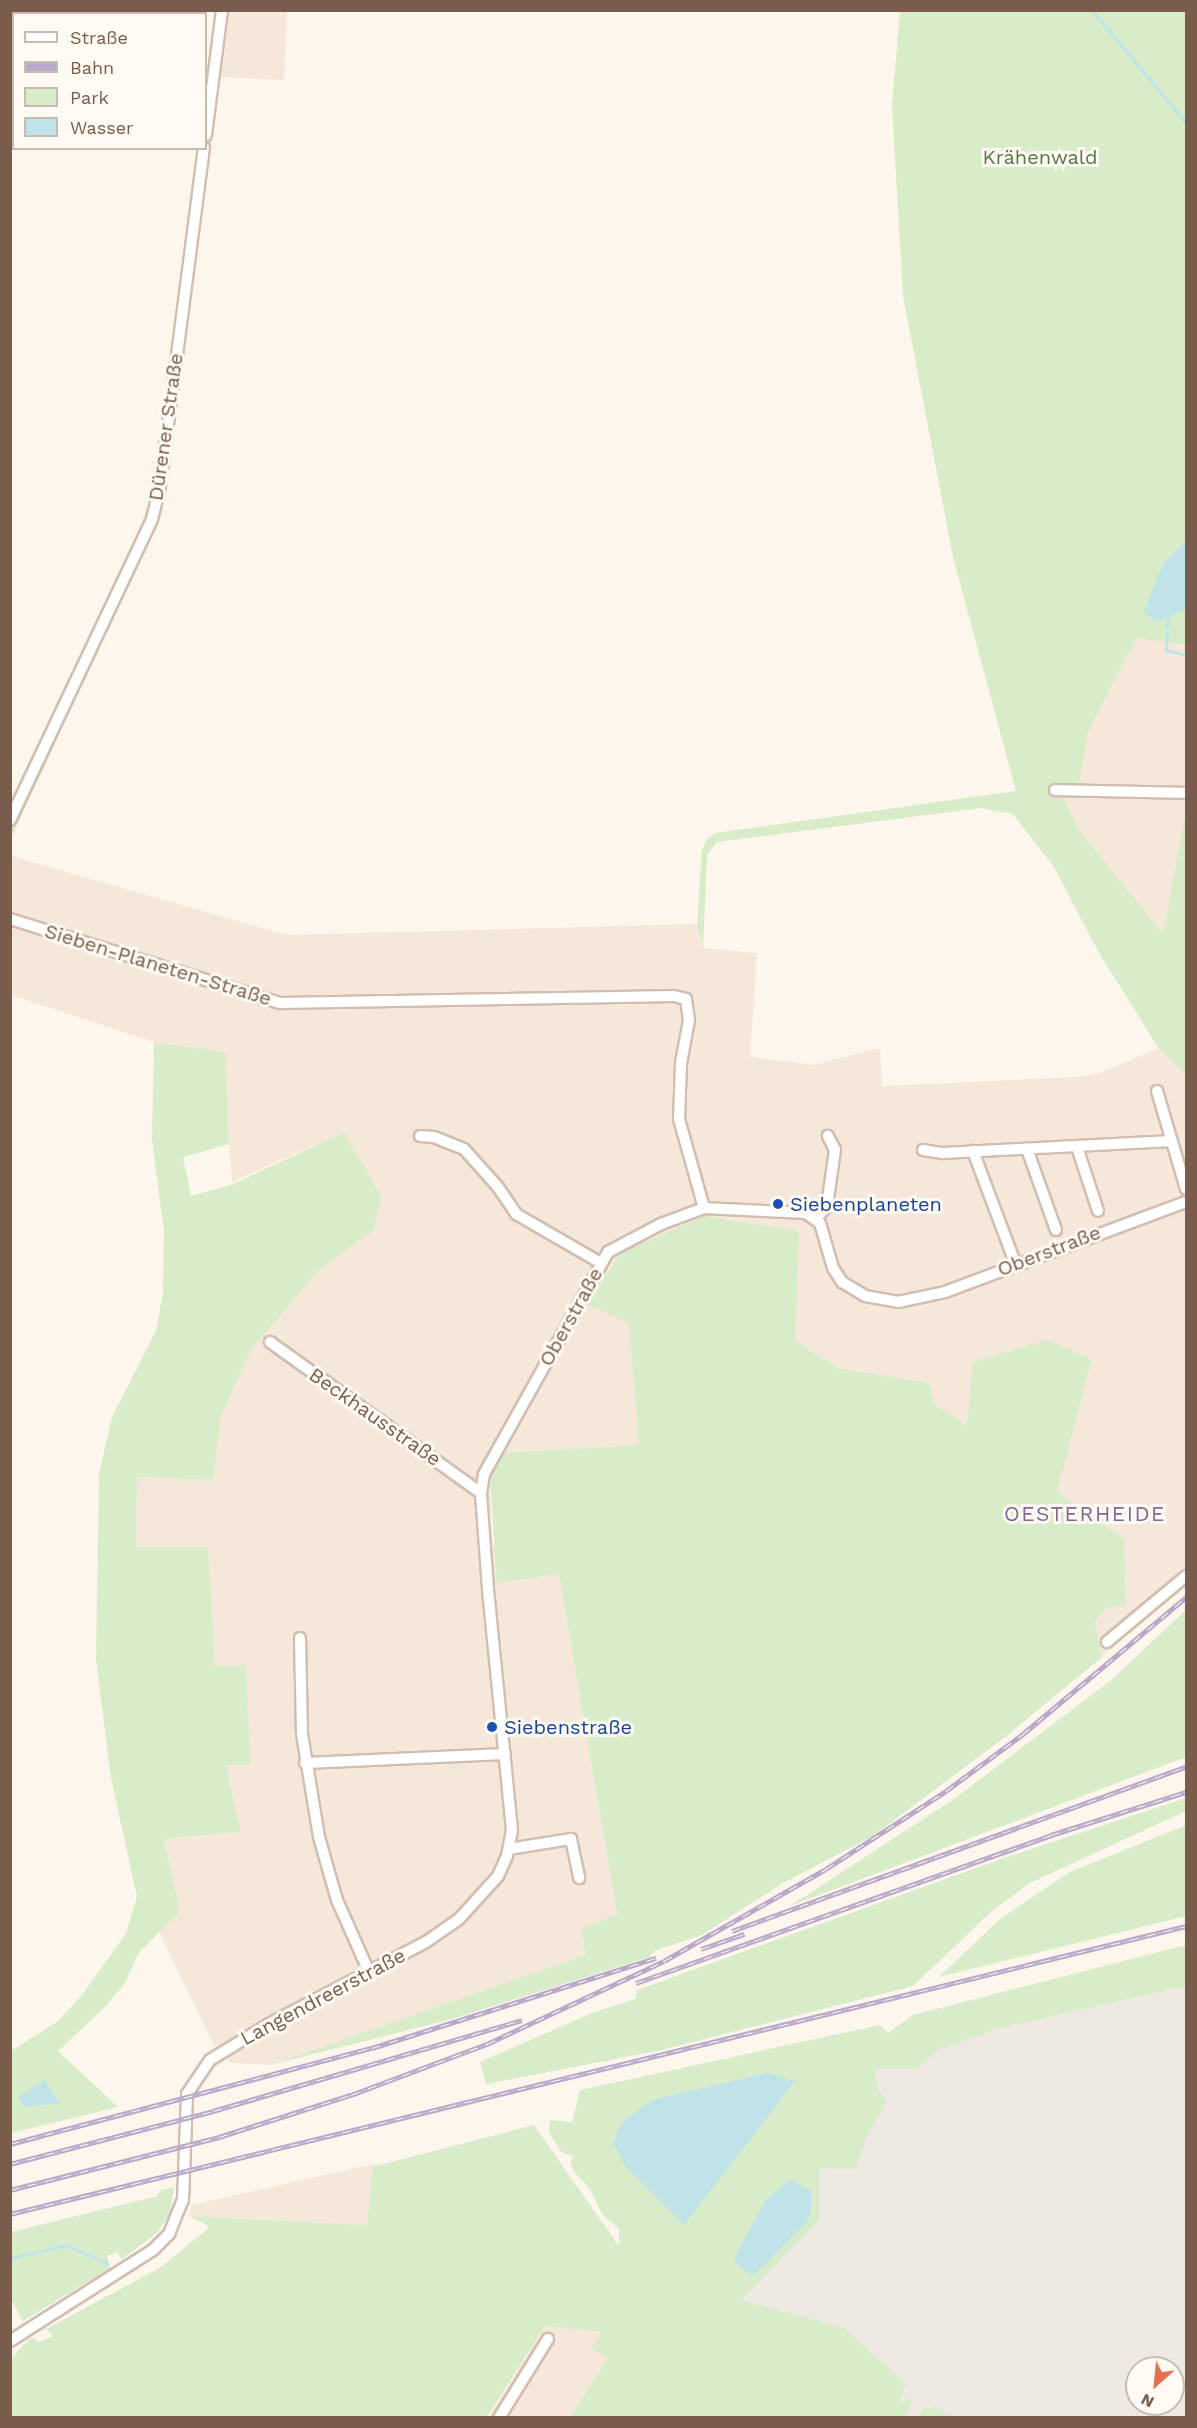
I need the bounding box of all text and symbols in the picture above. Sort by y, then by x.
legend [12,12,207,150]
text: Straße [70,27,128,48]
text: Bahn [70,57,114,78]
text: Park [70,87,109,108]
text: Wasser [70,117,133,138]
park label: Krähenwald [983,145,1097,169]
street label: Dürener Straße [144,351,188,503]
street label: Sieben-Planeten-Straße [42,919,274,1011]
place label: Siebenplaneten [790,1192,942,1216]
marker: Siebenplaneten [771,1197,785,1211]
street label: Oberstraße [994,1220,1104,1282]
street label: Oberstraße [534,1264,608,1370]
street label: Beckhausstraße [304,1363,446,1471]
district label: OESTERHEIDE [1004,1501,1166,1527]
place label: Siebenstraße [504,1715,632,1739]
marker: Siebenstraße [485,1720,499,1734]
street label: Langendreerstraße [236,1943,410,2051]
north arrow [1125,2356,1185,2416]
text: N [1138,2390,1157,2412]

